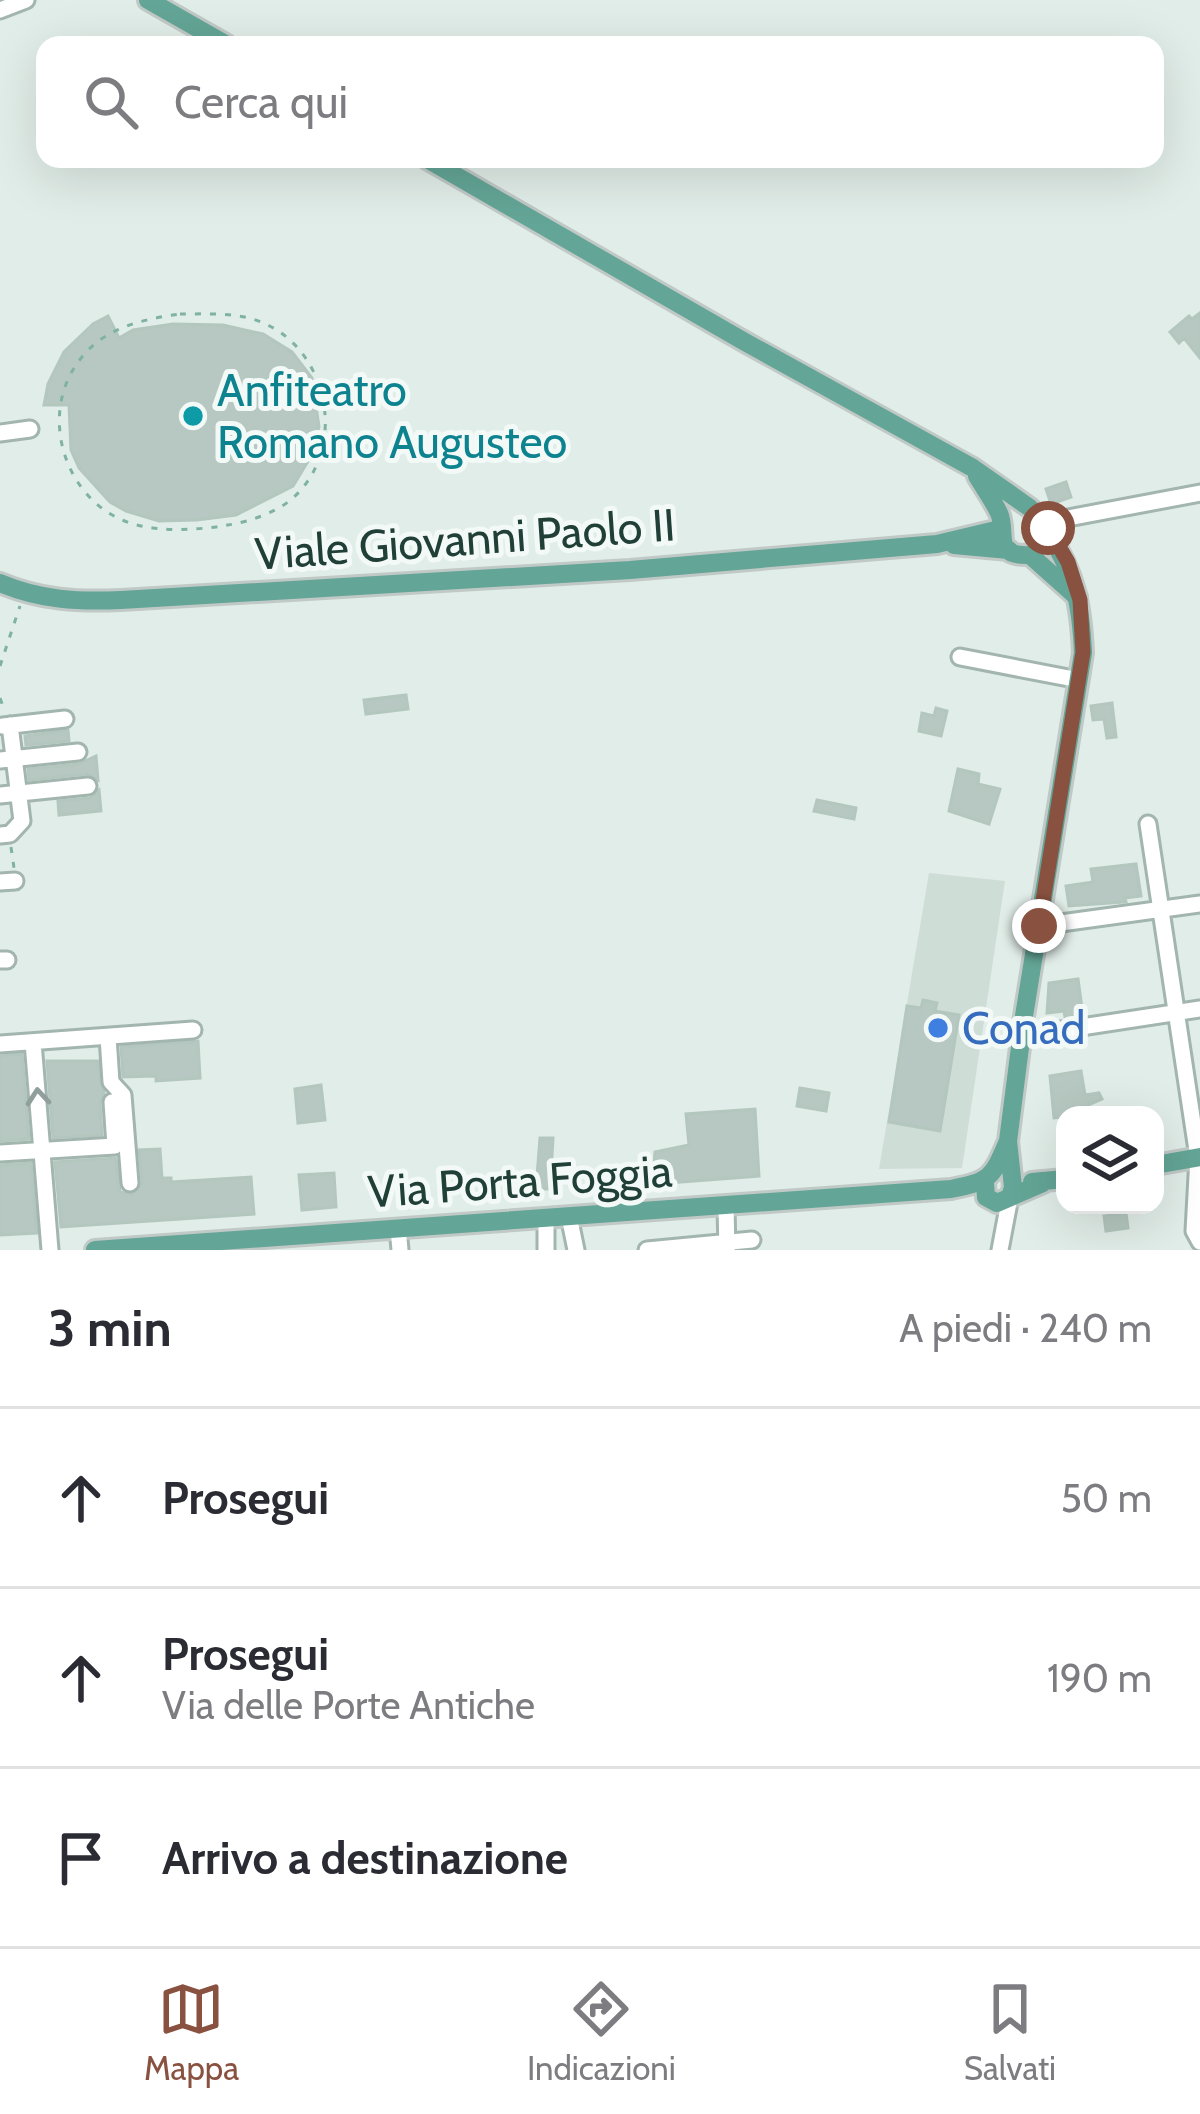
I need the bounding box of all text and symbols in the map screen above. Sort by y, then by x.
search box [36,36,1164,168]
icon: search [78,69,144,135]
text: Cerca qui [174,75,348,129]
place label: Anfiteatro Romano Augusteo [217,363,567,469]
marker: Anfiteatro Romano Augusteo [180,403,206,429]
street label: Viale Giovanni Paolo II [253,497,677,581]
route start [1021,501,1075,555]
route end [1012,899,1066,953]
place label: Conad [962,1001,1086,1055]
marker: Conad [925,1015,951,1041]
one-way arrow [25,1087,51,1106]
map controls [1056,1106,1164,1214]
button: layers [1056,1106,1164,1214]
street label: Via Porta Foggia [366,1143,674,1219]
text: 3 min [48,1297,172,1359]
text: A piedi · 240 m [899,1304,1152,1352]
icon: ahead [48,1465,114,1531]
text: Prosegui [162,1471,329,1525]
text: 50 m [1061,1474,1152,1522]
text: Prosegui [162,1627,329,1681]
icon: ahead [48,1645,114,1711]
text: 190 m [1047,1654,1152,1702]
text: Via delle Porte Antiche [162,1681,535,1729]
icon: arrive [48,1825,114,1891]
text: Arrivo a destinazione [162,1831,568,1885]
tab: Mappa [144,1976,239,2088]
tab: Indicazioni [527,1976,676,2088]
tab: Salvati [964,1976,1056,2088]

